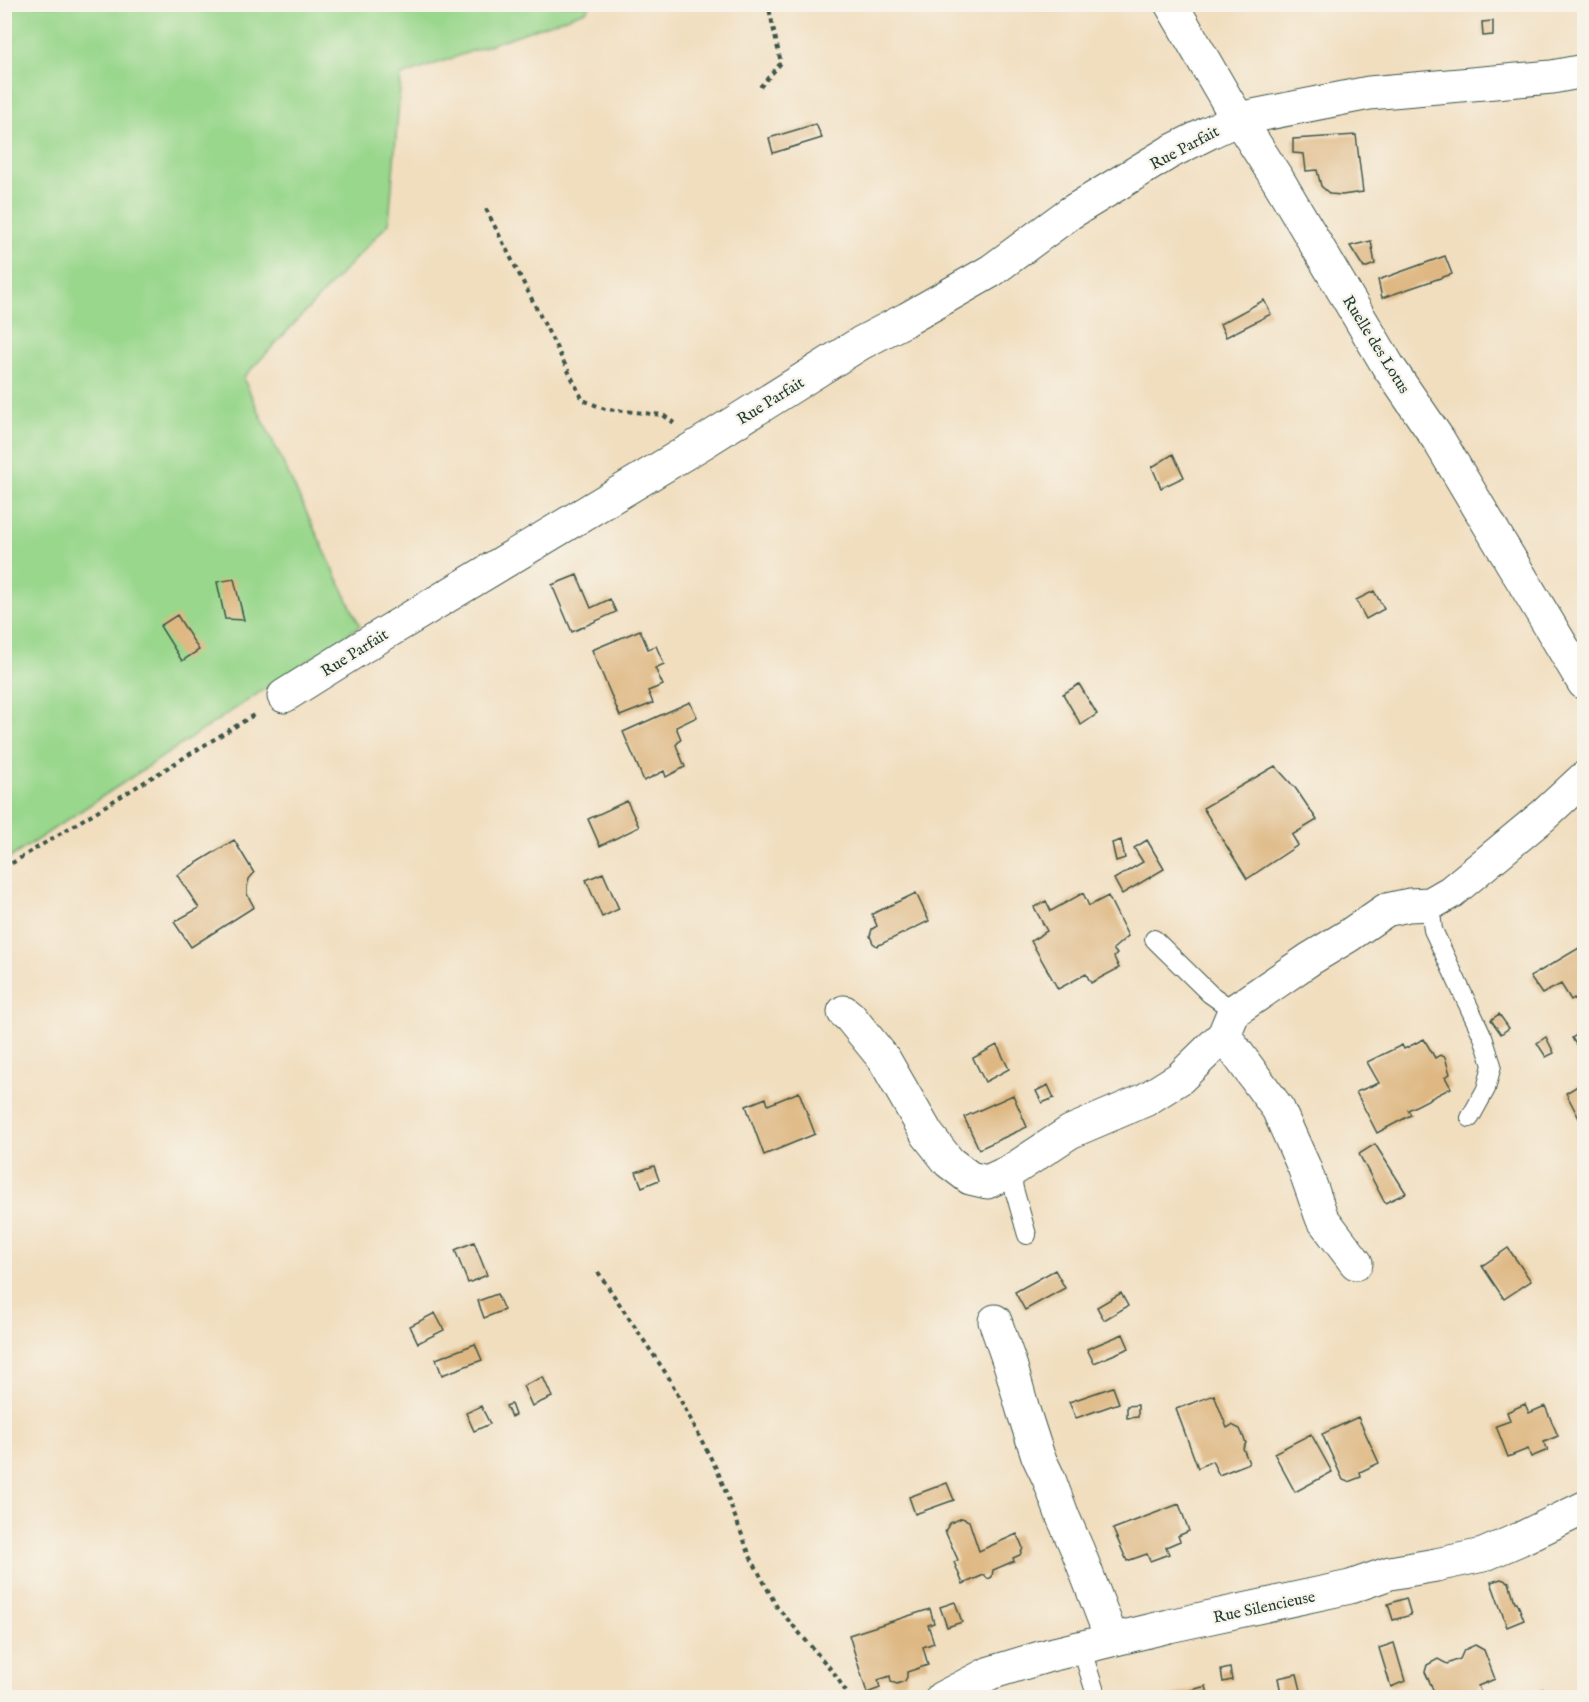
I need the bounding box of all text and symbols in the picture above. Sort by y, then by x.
street label: Rue Parfait [1147,122,1223,175]
street label: Ruelle des Lotus [1337,292,1414,398]
street label: Rue Parfait [734,373,809,430]
street label: Rue Parfait [318,625,393,682]
street label: Rue Silencieuse [1212,1587,1317,1629]

